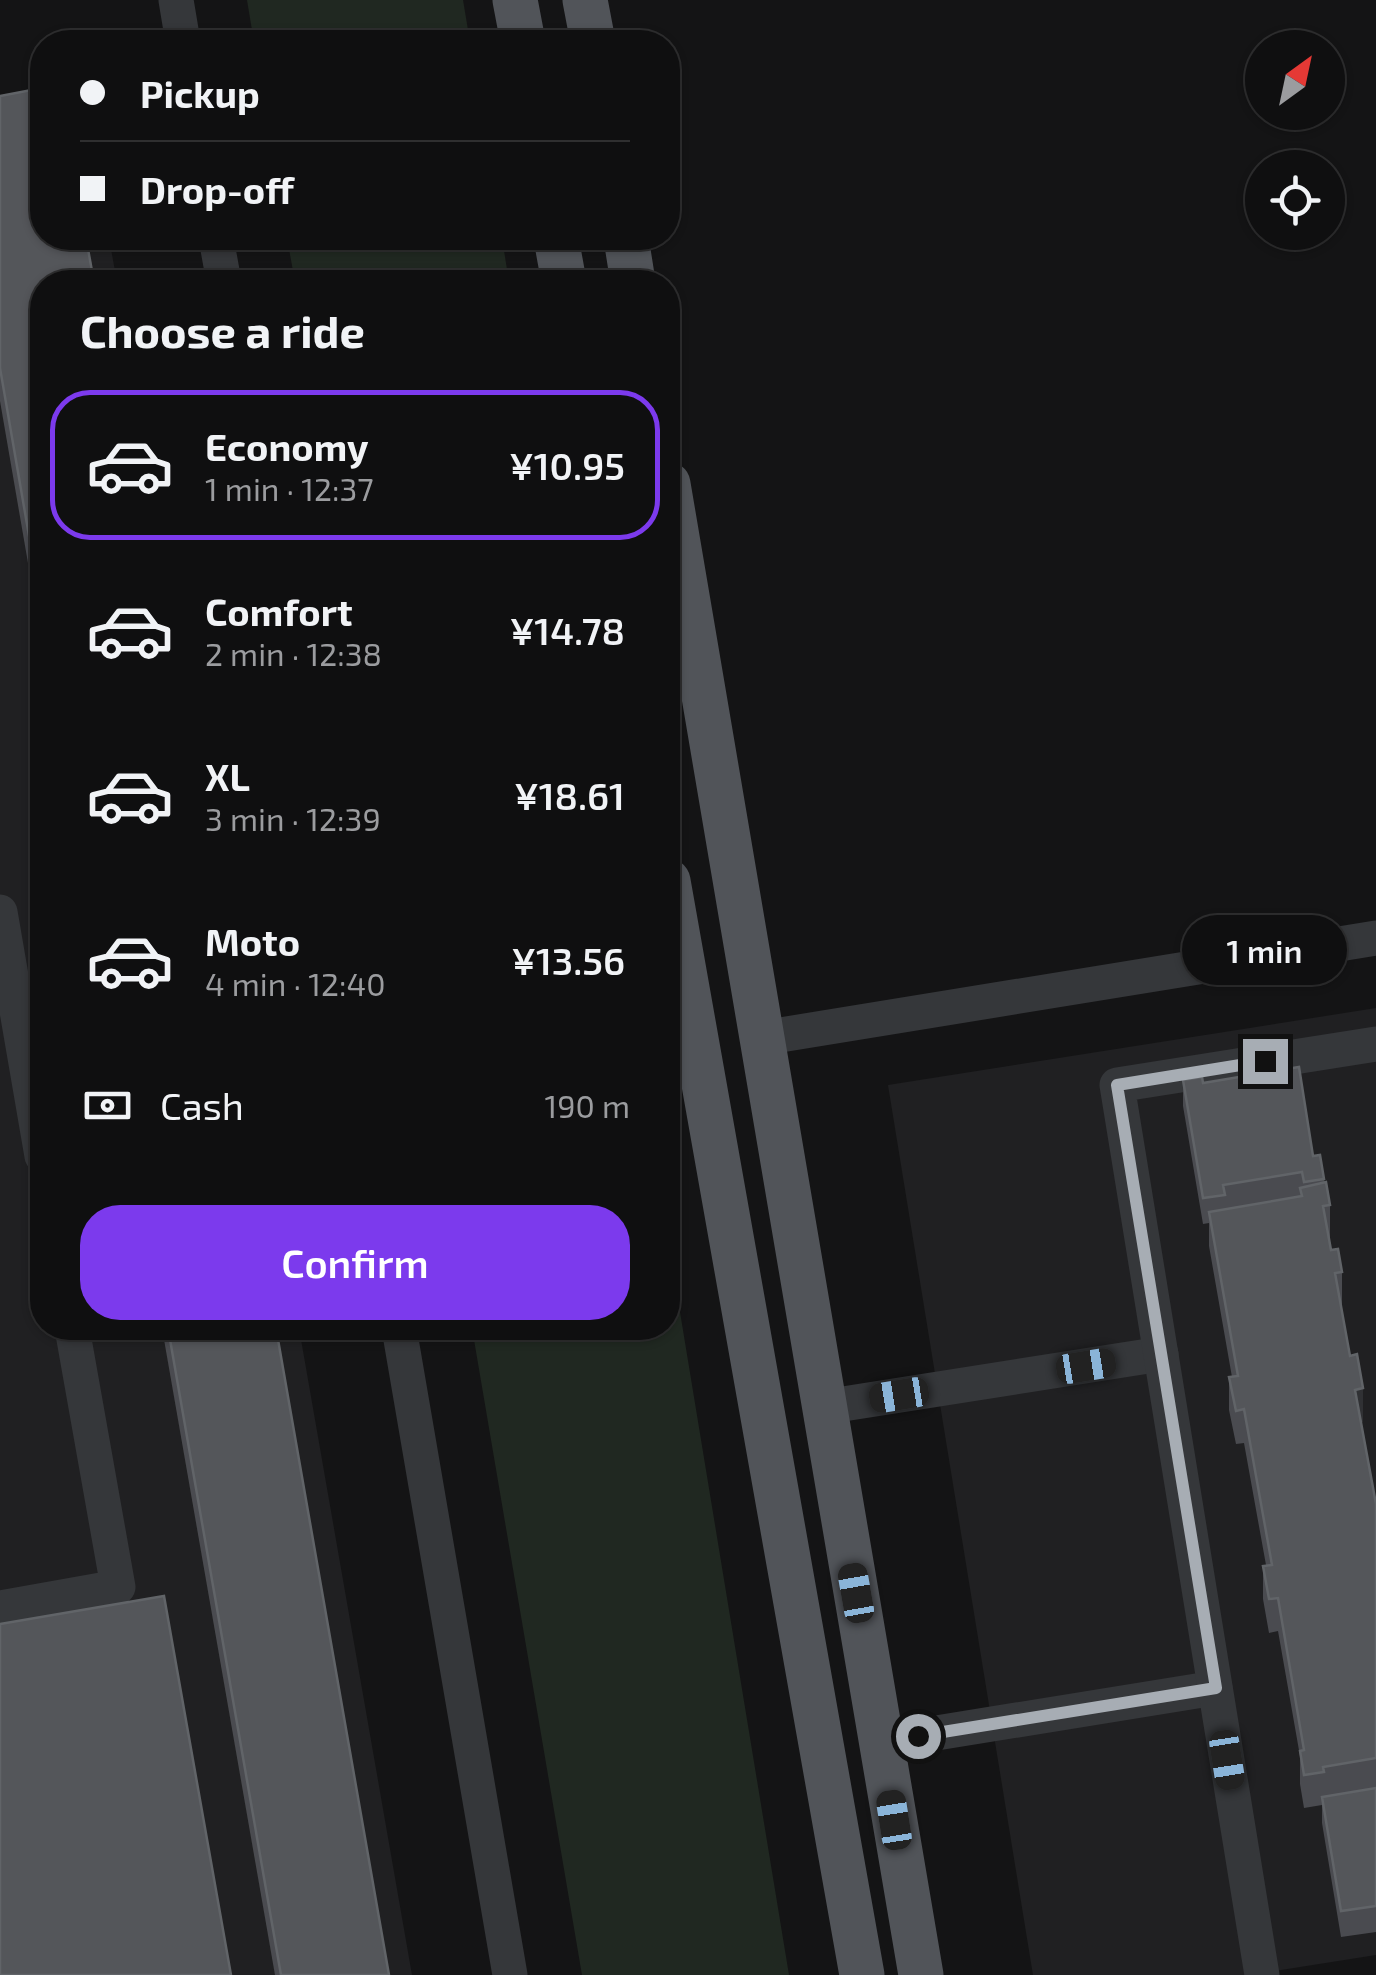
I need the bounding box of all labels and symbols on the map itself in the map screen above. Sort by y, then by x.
north arrow [1245,30,1345,130]
callout: 1 min [1182,916,1348,986]
route end [1243,1039,1288,1084]
car [1054,1346,1118,1386]
car [867,1375,931,1415]
car [836,1561,876,1625]
route start [896,1714,941,1759]
car [1207,1728,1247,1792]
car [874,1788,914,1852]

